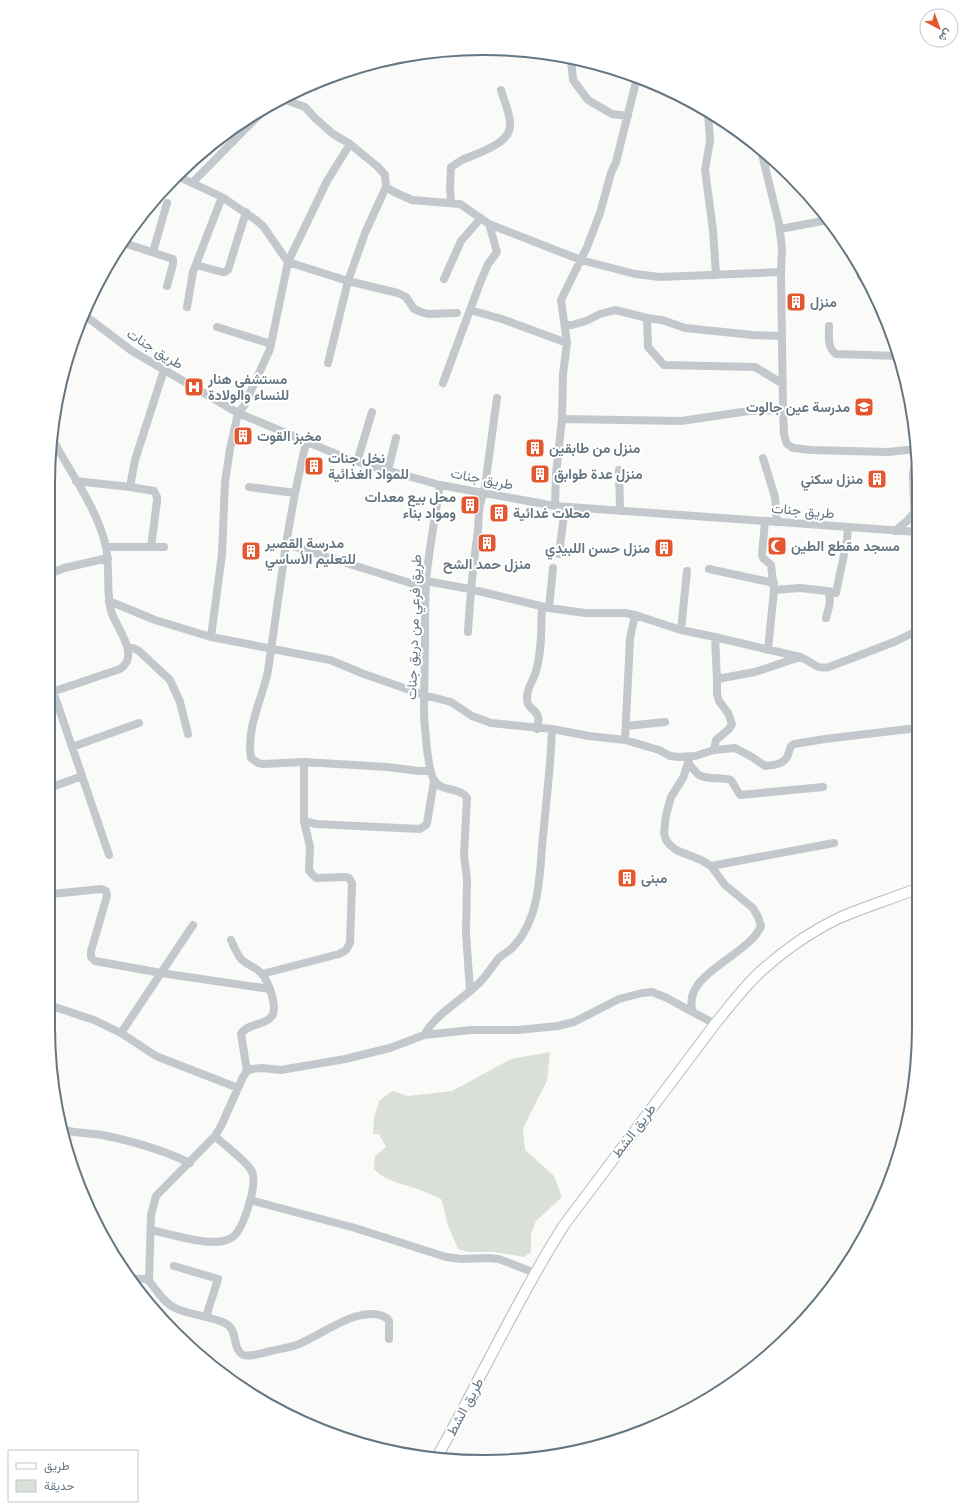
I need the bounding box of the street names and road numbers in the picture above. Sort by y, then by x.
street label: طريق جنات [124,325,186,373]
street label: طريق جنات [449,465,515,493]
street label: طريق جنات [771,500,835,522]
street label: طريق فرعي من دريق جنات [403,554,428,700]
street label: طريق الشط [608,1101,660,1161]
street label: طريق الشط [443,1375,487,1439]

